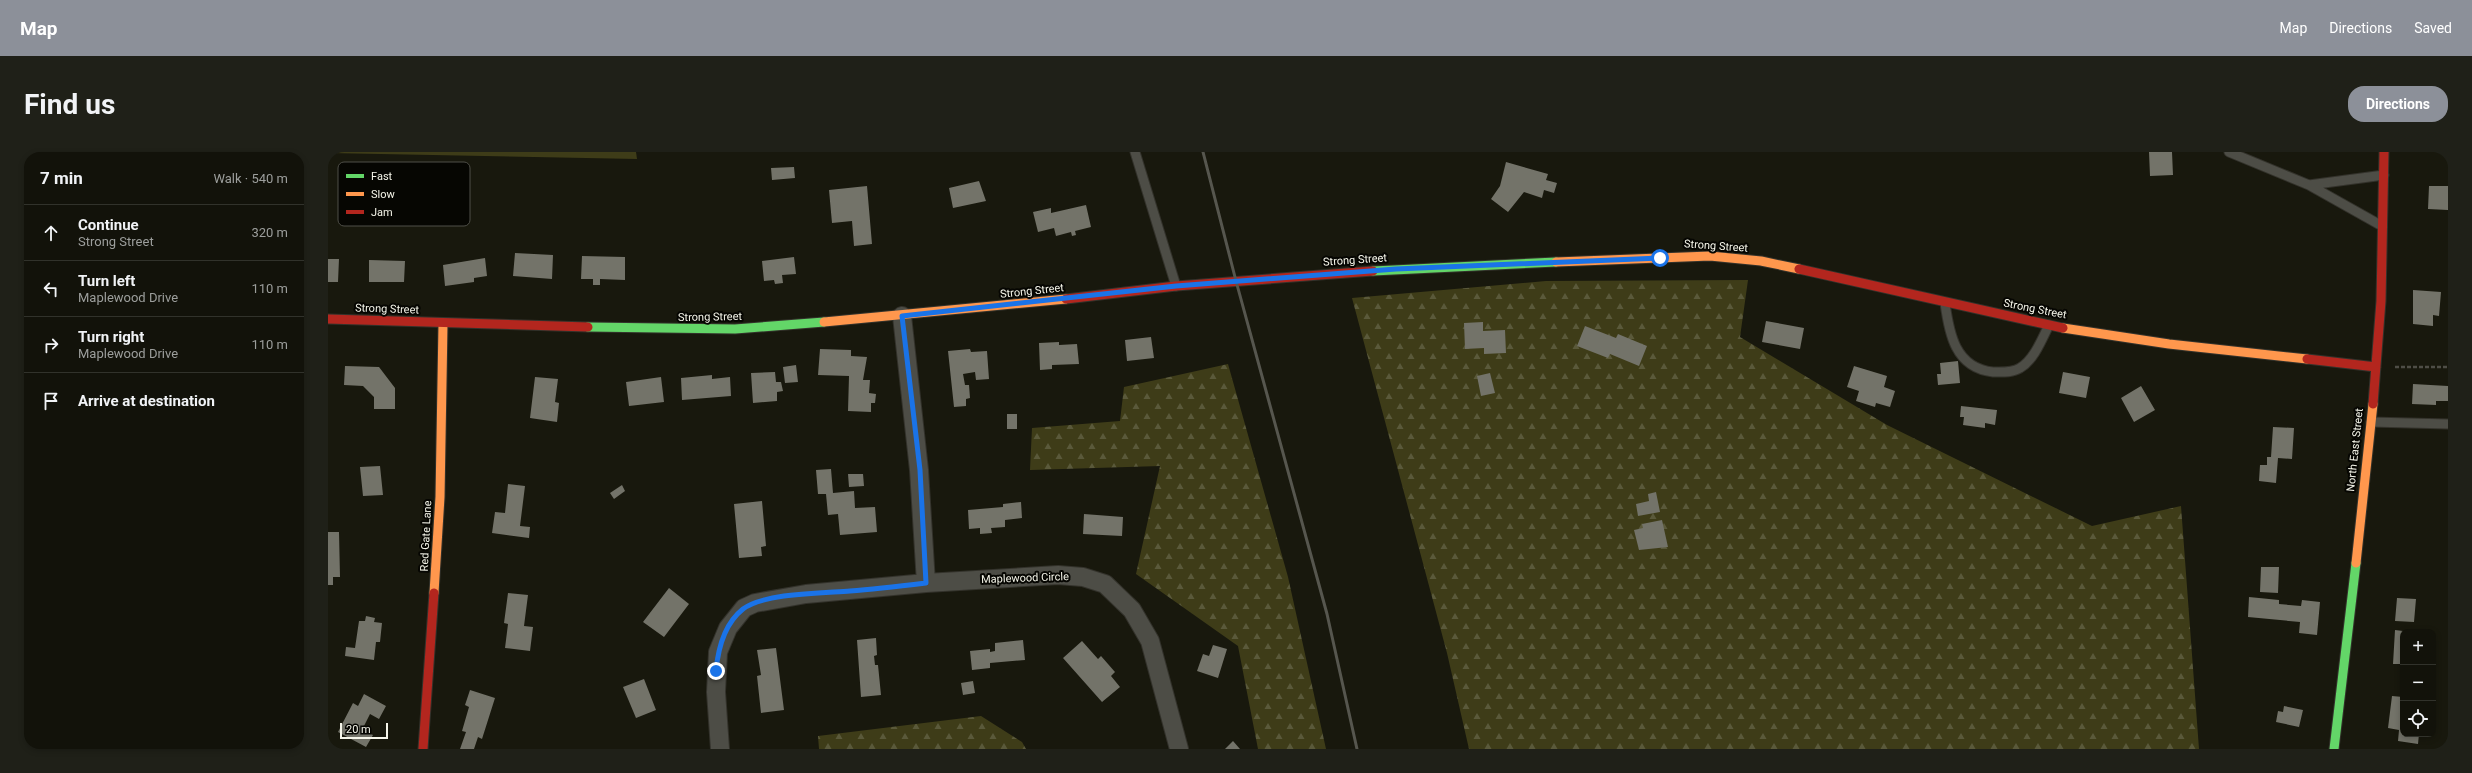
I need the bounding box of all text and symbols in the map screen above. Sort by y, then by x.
text: Map [20,17,58,40]
text: Map [2280,20,2307,36]
text: Directions [2329,20,2392,36]
text: Saved [2414,20,2452,36]
button: Directions [2348,86,2448,122]
text: Find us [24,88,115,121]
legend [338,162,470,226]
text: 7 min [40,168,83,188]
text: Fast [371,170,393,183]
text: Walk · 540 m [213,171,288,186]
text: Slow [371,188,395,201]
text: Jam [371,206,393,219]
text: Continue [78,216,139,234]
icon: ahead [40,222,62,244]
text: 320 m [251,225,288,240]
text: Strong Street [78,234,154,249]
street label: Strong Street [1684,237,1749,255]
route start [1651,249,1669,267]
street label: Strong Street [1323,251,1388,269]
text: Turn left [78,272,135,290]
icon: left [40,278,62,300]
text: 110 m [251,281,288,296]
street label: Strong Street [999,281,1065,301]
text: Maplewood Drive [78,290,178,305]
street label: Strong Street [2002,297,2068,322]
street label: Strong Street [355,301,420,317]
street label: Strong Street [678,310,743,324]
text: Turn right [78,328,144,346]
icon: right [40,334,62,356]
text: 110 m [251,337,288,352]
text: Maplewood Drive [78,346,178,361]
icon: arrive [40,390,62,412]
text: Arrive at destination [78,392,215,410]
street label: North East Street [2344,407,2366,492]
street label: Red Gate Lane [418,500,434,572]
street label: Maplewood Circle [981,570,1069,586]
map controls [2400,629,2436,737]
button: + [2400,629,2436,665]
route end [707,662,725,680]
button: − [2400,665,2436,701]
button: locate [2400,701,2436,737]
scale bar [340,721,388,740]
text: 20 m [346,723,371,736]

